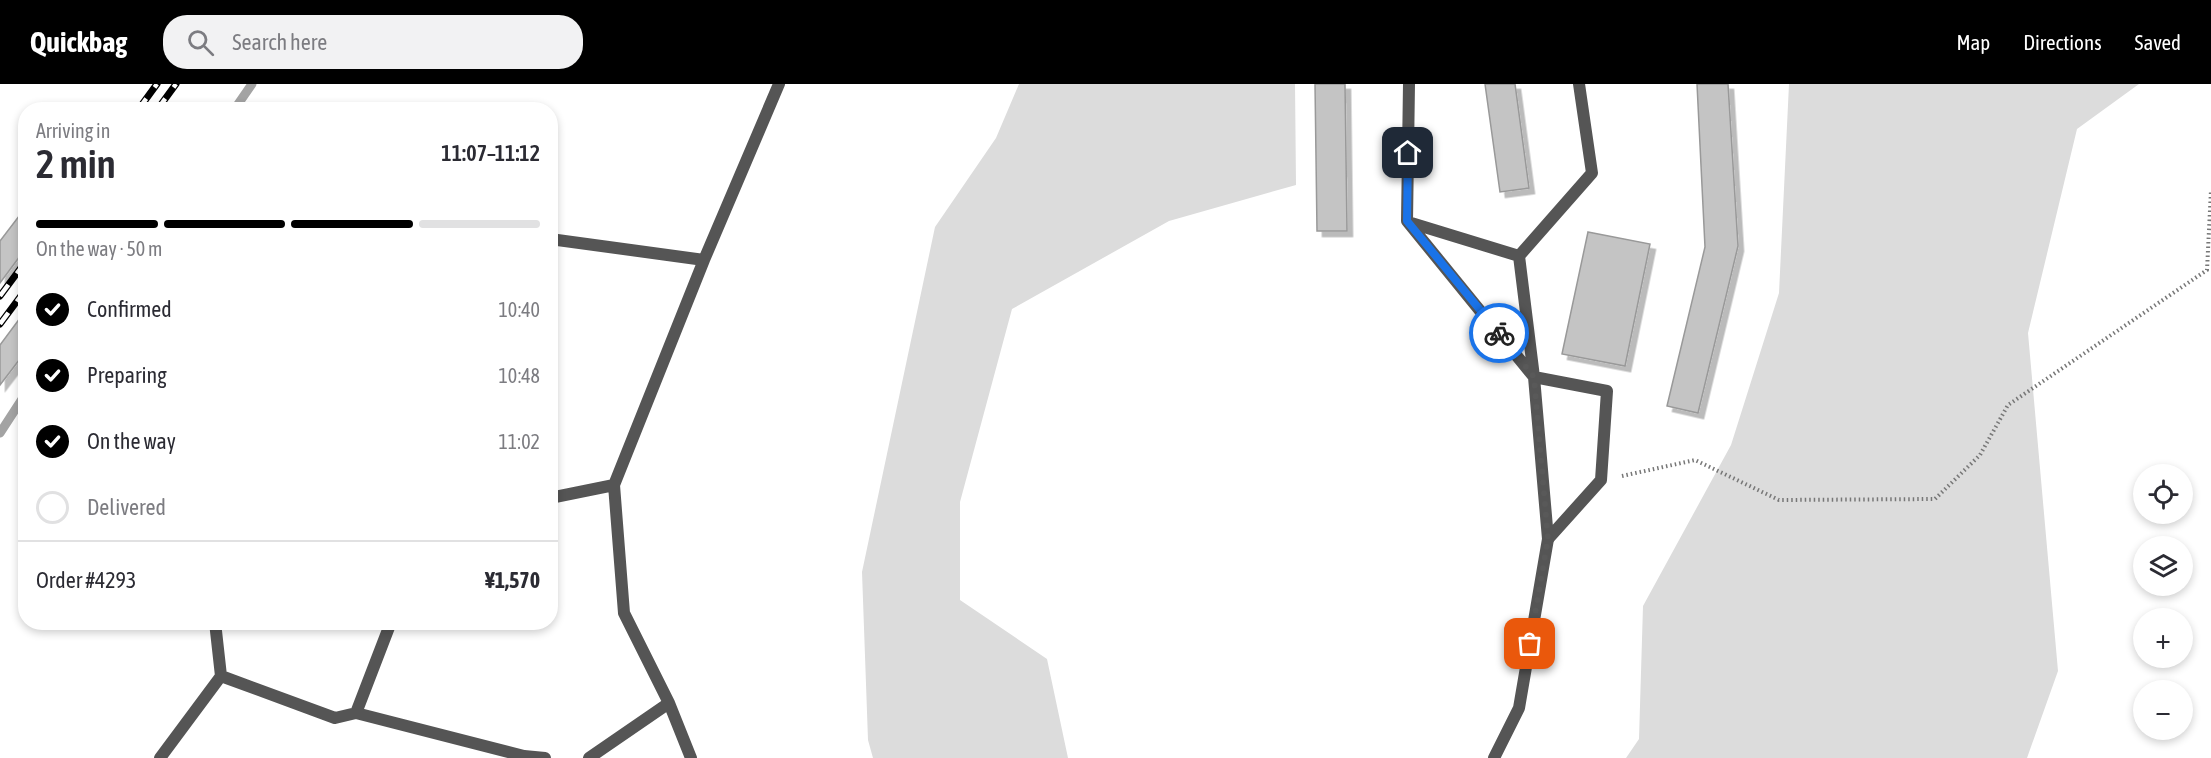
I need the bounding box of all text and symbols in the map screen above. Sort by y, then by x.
search box [163,15,583,69]
text: Quickbag [30,26,127,58]
icon: search [184,26,217,59]
text: Search here [232,29,327,55]
text: Map [1956,30,1990,54]
text: Directions [2023,30,2102,54]
text: Saved [2135,30,2181,54]
text: Arriving in [36,119,110,142]
pin [1382,127,1433,178]
icon: home [1391,136,1424,169]
text: 11:07–11:12 [441,140,540,166]
text: 2 min [36,142,116,186]
text: On the way · 50 m [36,237,162,260]
icon: check [36,293,69,326]
text: Confirmed [87,296,172,322]
text: 10:40 [498,298,540,321]
courier [1469,303,1529,363]
icon: bike [1483,317,1516,350]
icon: check [36,359,69,392]
text: Preparing [87,362,167,388]
text: 10:48 [498,364,540,387]
icon: check [36,425,69,458]
text: On the way [87,428,176,454]
text: 11:02 [498,430,540,453]
map controls [2133,464,2193,740]
button: locate [2133,464,2193,524]
text: Delivered [87,494,166,520]
button: layers [2133,536,2193,596]
text: Order #4293 [36,567,136,593]
text: ¥1,570 [485,567,540,593]
button: + [2133,608,2193,668]
pin [1504,618,1555,669]
icon: bag [1513,627,1546,660]
button: − [2133,680,2193,740]

